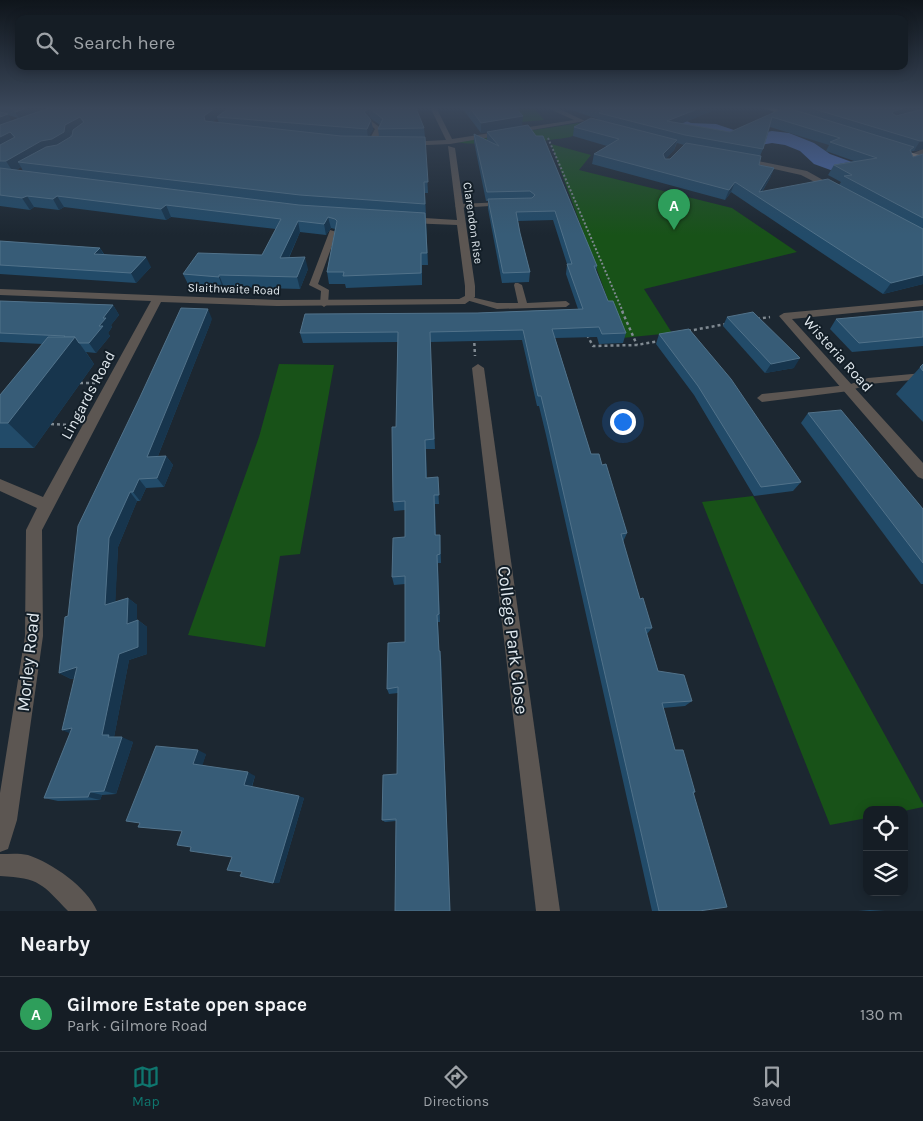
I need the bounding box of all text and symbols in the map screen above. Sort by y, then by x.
search box [15,15,908,70]
icon: search [33,29,61,57]
text: Search here [73,32,175,54]
street label: Clarendon Rise [460,181,486,265]
pin: A [658,189,690,230]
street label: Slaithwaite Road [187,280,281,298]
street label: Wisteria Road [799,313,877,395]
street label: Lingards Road [57,348,119,442]
your location [610,409,636,435]
street label: College Park Close [493,565,533,715]
street label: Morley Road [12,611,44,713]
map controls [863,806,908,896]
button: locate [863,806,908,851]
button: layers [863,851,908,896]
text: Nearby [20,932,90,956]
text: Gilmore Estate open space [67,994,307,1016]
text: A [31,1005,41,1024]
text: 130 m [860,1005,903,1024]
text: Park · Gilmore Road [67,1016,208,1035]
tab: Map [132,1063,160,1110]
tab: Directions [423,1063,489,1110]
tab: Saved [753,1063,791,1110]

